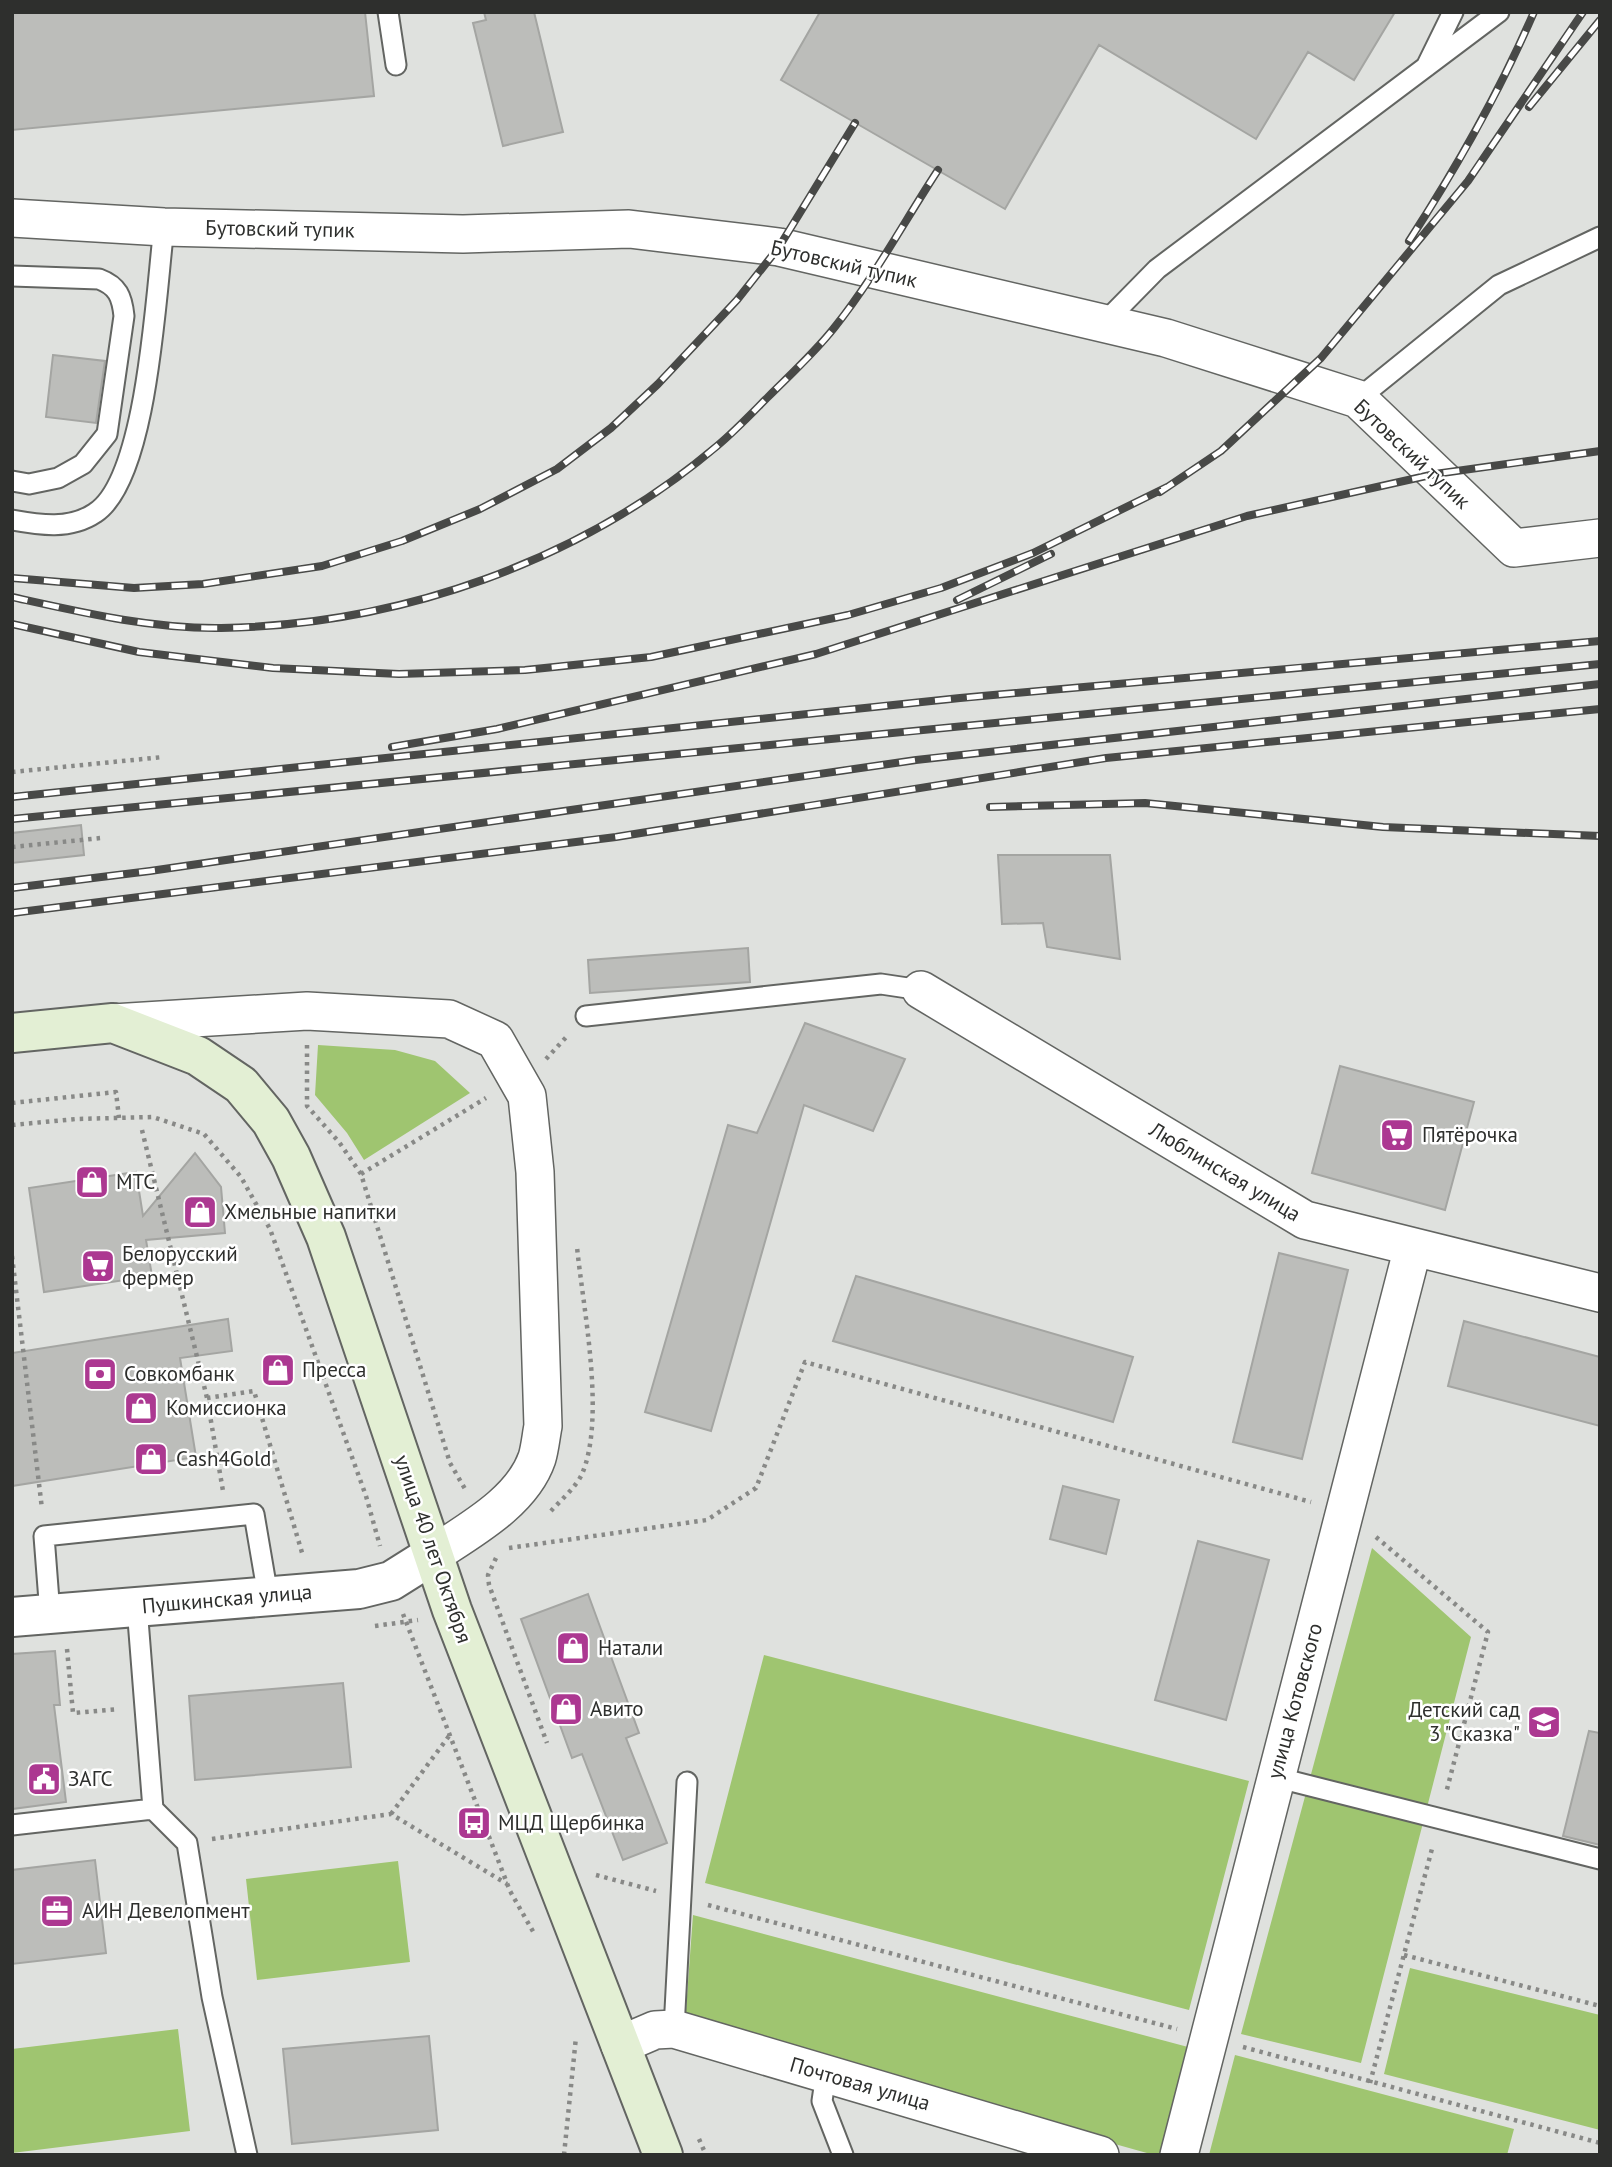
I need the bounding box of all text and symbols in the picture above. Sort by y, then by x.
street label: Бутовский тупик [205,214,355,243]
street label: Бутовский тупик [768,234,920,293]
street label: Бутовский тупик [1348,393,1476,515]
street label: Люблинская улица [1144,1115,1306,1227]
supermarket icon: Пятёрочка [1378,1116,1416,1154]
place label: Пятёрочка [1422,1121,1518,1148]
shop icon: МТС [73,1163,111,1201]
place label: МТС [116,1168,155,1195]
shop icon: Хмельные напитки [181,1193,219,1231]
place label: Хмельные напитки [224,1198,397,1225]
place label: Белорусский фермер [122,1240,238,1291]
supermarket icon: Белорусский фермер [79,1247,117,1285]
shop icon: Пресса [259,1351,297,1389]
bank icon: Совкомбанк [81,1355,119,1393]
place label: Пресса [302,1356,367,1383]
place label: Совкомбанк [124,1360,235,1387]
shop icon: Комиссионка [122,1389,160,1427]
place label: Комиссионка [166,1394,287,1421]
shop icon: Cash4Gold [132,1440,170,1478]
place label: Cash4Gold [176,1445,271,1472]
street label: улица 40 лет Октября [389,1451,478,1647]
street label: Пушкинская улица [141,1578,313,1619]
street label: улица Котовского [1261,1620,1328,1782]
shop icon: Натали [554,1629,592,1667]
place label: Натали [598,1634,663,1661]
shop icon: Авито [547,1690,585,1728]
place label: Авито [590,1695,644,1722]
place label: Детский сад 3 "Сказка" [1408,1696,1520,1747]
school or university icon: Детский сад 3 "Сказка" [1525,1703,1563,1741]
public building icon: ЗАГС [25,1760,63,1798]
place label: ЗАГС [68,1765,112,1792]
bus stop icon: МЦД Щербинка [455,1804,493,1842]
place label: МЦД Щербинка [498,1809,645,1836]
office icon: АИН Девелопмент [38,1892,76,1930]
place label: АИН Девелопмент [82,1897,250,1924]
street label: Почтовая улица [787,2051,933,2116]

